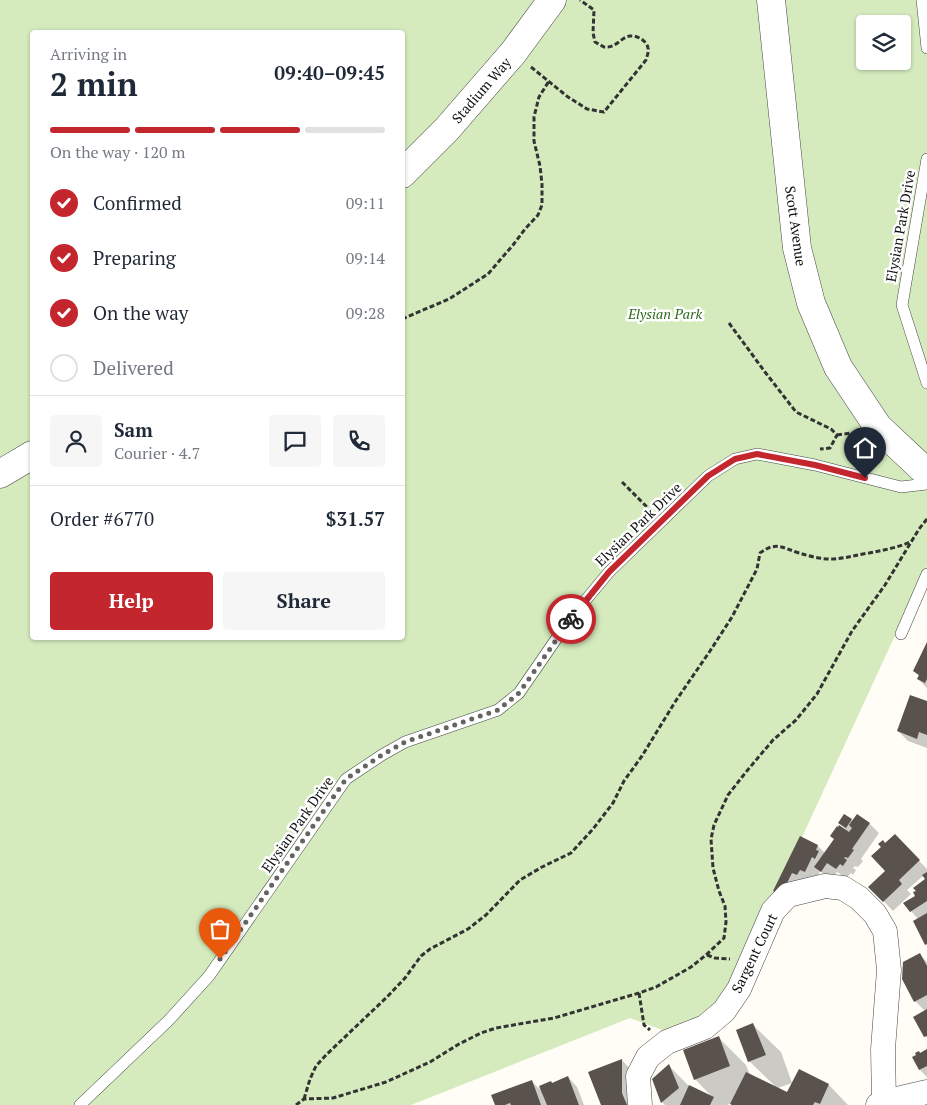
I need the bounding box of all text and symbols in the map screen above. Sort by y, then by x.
map controls [856,15,911,70]
button: layers [856,15,911,70]
text: Arriving in [50,43,127,65]
street label: Stadium Way [447,52,516,127]
text: 09:40–09:45 [274,60,385,85]
text: 2 min [50,63,138,105]
text: On the way · 120 m [50,141,185,163]
street label: Elysian Park Drive [881,169,919,283]
street label: Scott Avenue [781,185,811,267]
icon: check [50,189,78,217]
text: Confirmed [93,190,182,215]
text: 09:11 [346,192,385,214]
icon: check [50,244,78,272]
text: Preparing [93,245,176,270]
text: 09:14 [346,247,385,269]
icon: check [50,299,78,327]
text: On the way [93,300,188,325]
text: 09:28 [346,302,385,324]
park label: Elysian Park [627,304,702,323]
text: Delivered [93,355,174,380]
button: person [50,415,102,467]
button: chat [269,415,321,467]
button: phone [333,415,385,467]
text: Sam [114,417,153,442]
pin [844,427,886,478]
icon: home [851,434,879,462]
text: Courier · 4.7 [114,442,200,464]
street label: Elysian Park Drive [591,478,685,570]
text: Order #6770 [50,506,154,531]
text: $31.57 [326,506,385,531]
button: Help [50,572,213,630]
button: Share [223,572,385,630]
courier [546,594,596,644]
icon: bike [557,605,585,633]
street label: Elysian Park Drive [257,772,337,876]
pin [199,908,241,959]
street label: Sargent Court [727,909,782,996]
icon: bag [206,915,234,943]

